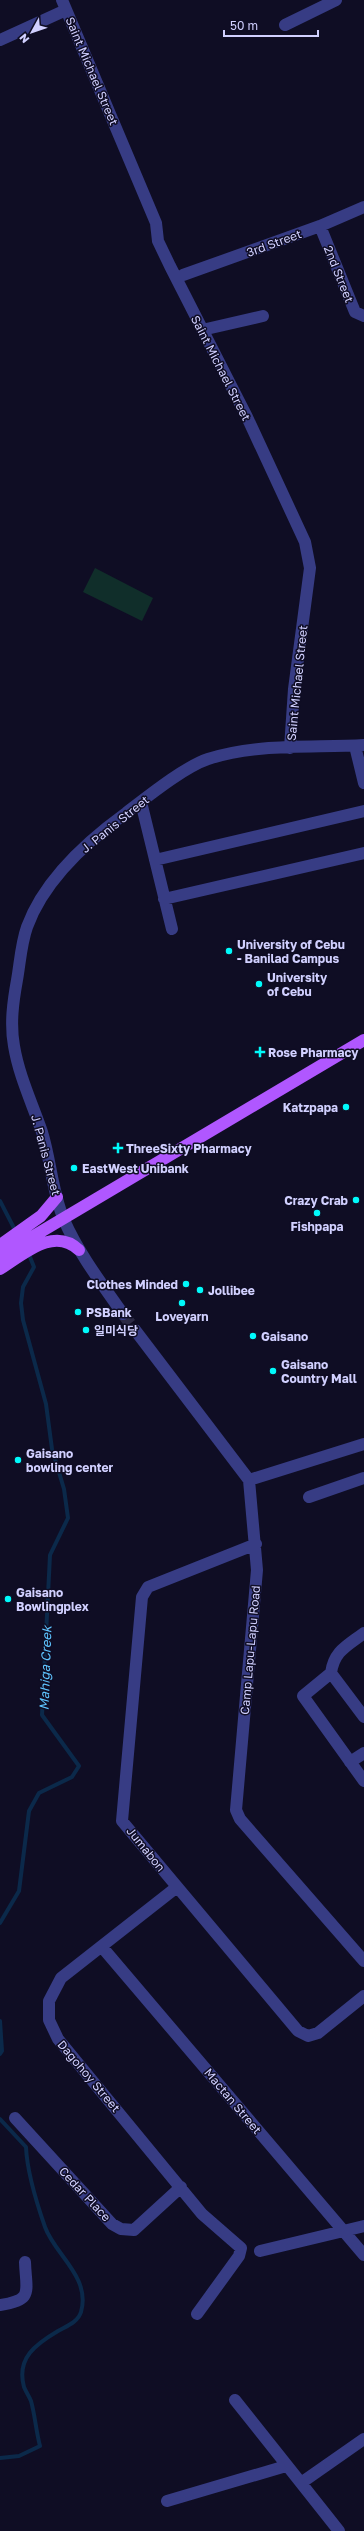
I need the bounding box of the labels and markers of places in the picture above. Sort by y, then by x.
place label: University of Cebu - Banilad Campus [237,937,345,966]
marker: University of Cebu - Banilad Campus [224,946,234,956]
place label: University of Cebu [267,970,328,999]
marker: University of Cebu [254,979,264,989]
place label: Rose Pharmacy [268,1045,359,1060]
marker: Rose Pharmacy [255,1047,265,1057]
place label: Katzpapa [283,1100,338,1115]
marker: Katzpapa [341,1102,351,1112]
place label: ThreeSixty Pharmacy [126,1141,252,1156]
marker: ThreeSixty Pharmacy [113,1143,123,1153]
place label: EastWest Unibank [82,1161,189,1176]
marker: EastWest Unibank [69,1163,79,1173]
place label: Crazy Crab [284,1193,349,1208]
marker: Crazy Crab [351,1195,361,1205]
marker: Fishpapa [312,1208,322,1218]
place label: Fishpapa [290,1219,344,1234]
place label: Clothes Minded [86,1277,178,1292]
marker: Clothes Minded [181,1279,191,1289]
place label: Jollibee [208,1283,255,1298]
marker: Jollibee [195,1285,205,1295]
marker: Loveyarn [177,1298,187,1308]
place label: PSBank [86,1305,132,1320]
marker: PSBank [73,1307,83,1317]
place label: Loveyarn [155,1309,209,1324]
place label: 일미식당 [94,1323,138,1338]
marker: 일미식당 [81,1325,91,1335]
place label: Gaisano [261,1329,308,1344]
marker: Gaisano [248,1331,258,1341]
place label: Gaisano Country Mall [281,1357,357,1386]
marker: Gaisano Country Mall [268,1366,278,1376]
place label: Gaisano bowling center [26,1446,114,1475]
marker: Gaisano bowling center [13,1455,23,1465]
place label: Gaisano Bowlingplex [16,1585,89,1614]
marker: Gaisano Bowlingplex [3,1594,13,1604]

